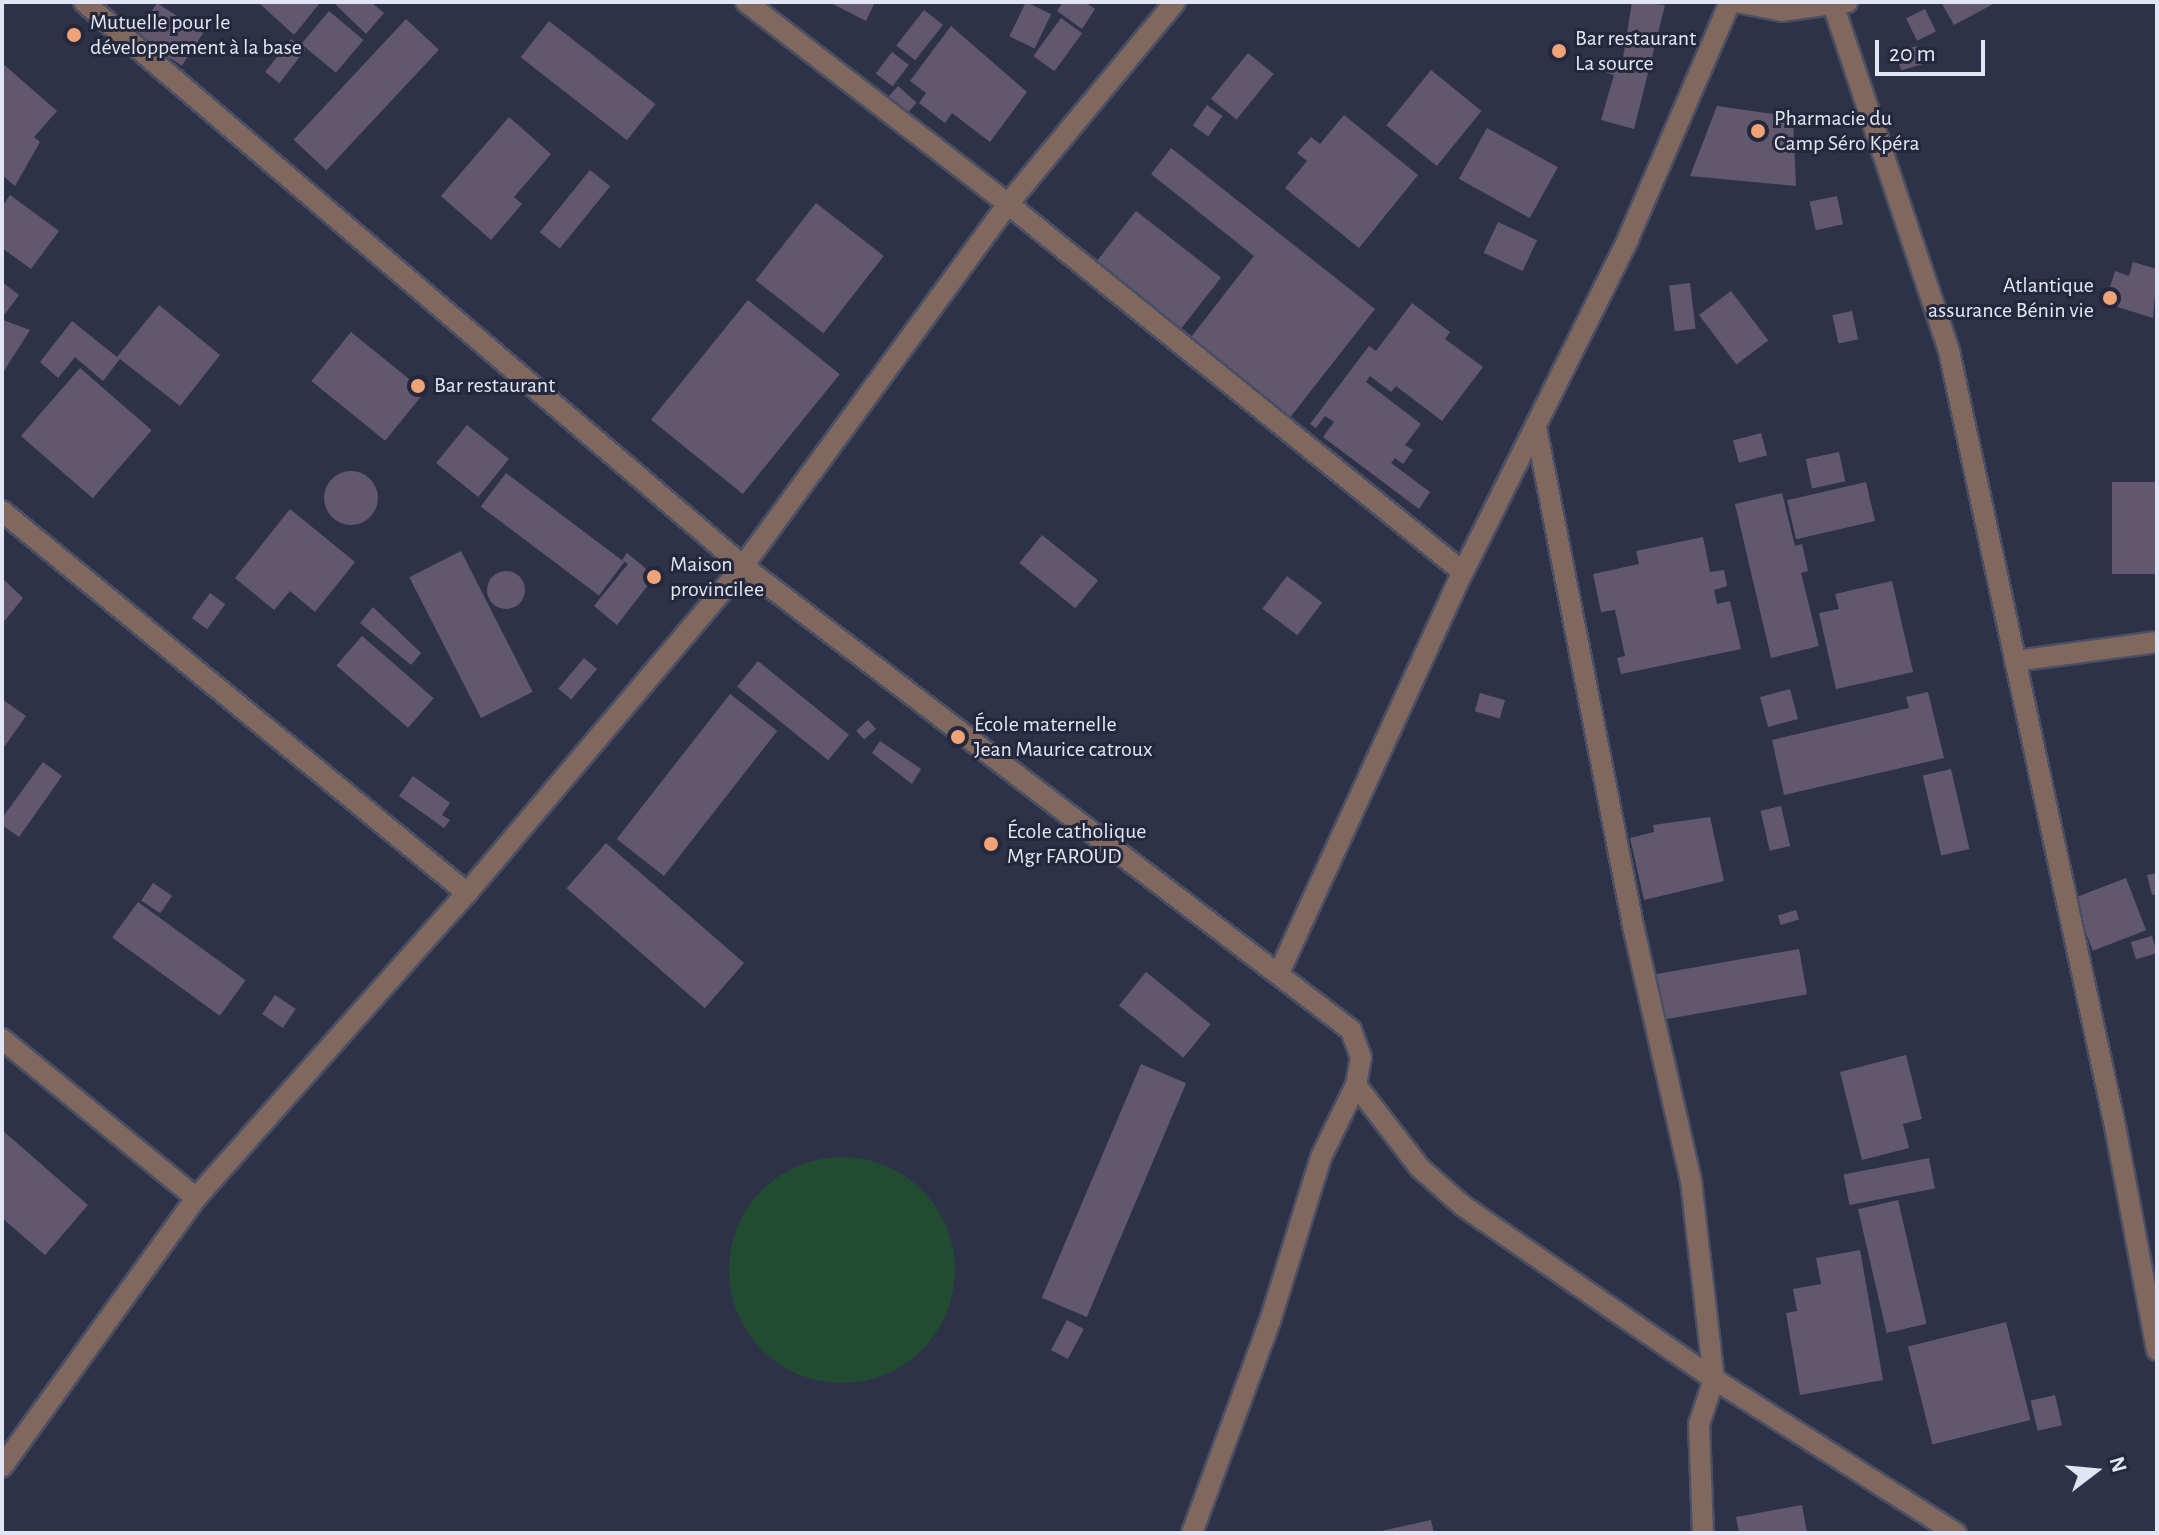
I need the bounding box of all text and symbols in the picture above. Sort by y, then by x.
place label: Mutuelle pour le développement à la base [90,9,302,60]
scale bar [1879,24,1989,74]
place label: Bar restaurant La source [1575,25,1696,76]
marker: Mutuelle pour le développement à la base [65,26,83,44]
marker: Bar restaurant La source [1550,42,1568,60]
text: 20 m [1889,42,1936,66]
place label: Pharmacie du Camp Séro Kpéra [1774,105,1920,156]
marker: Pharmacie du Camp Séro Kpéra [1749,122,1767,140]
place label: Atlantique assurance Bénin vie [1928,272,2094,324]
marker: Atlantique assurance Bénin vie [2101,289,2119,307]
place label: Bar restaurant [434,373,555,399]
marker: Bar restaurant [409,377,427,395]
place label: Maison provincilee [670,551,764,602]
marker: Maison provincilee [645,568,663,586]
place label: École maternelle Jean Maurice catroux [974,711,1153,762]
marker: École maternelle Jean Maurice catroux [949,728,967,746]
place label: École catholique Mgr FAROUD [1007,818,1147,870]
marker: École catholique Mgr FAROUD [982,835,1000,853]
north arrow [2055,1431,2135,1511]
text: N [2105,1454,2131,1475]

